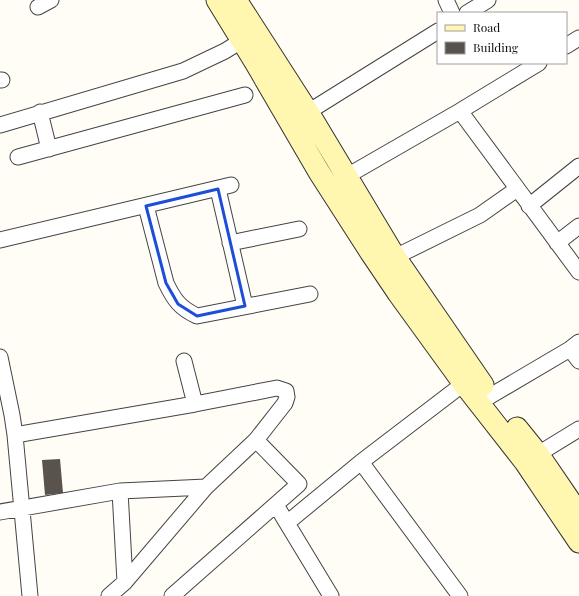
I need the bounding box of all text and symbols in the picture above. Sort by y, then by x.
legend [437,12,567,64]
text: Road [473,19,500,35]
text: Building [473,39,519,55]

